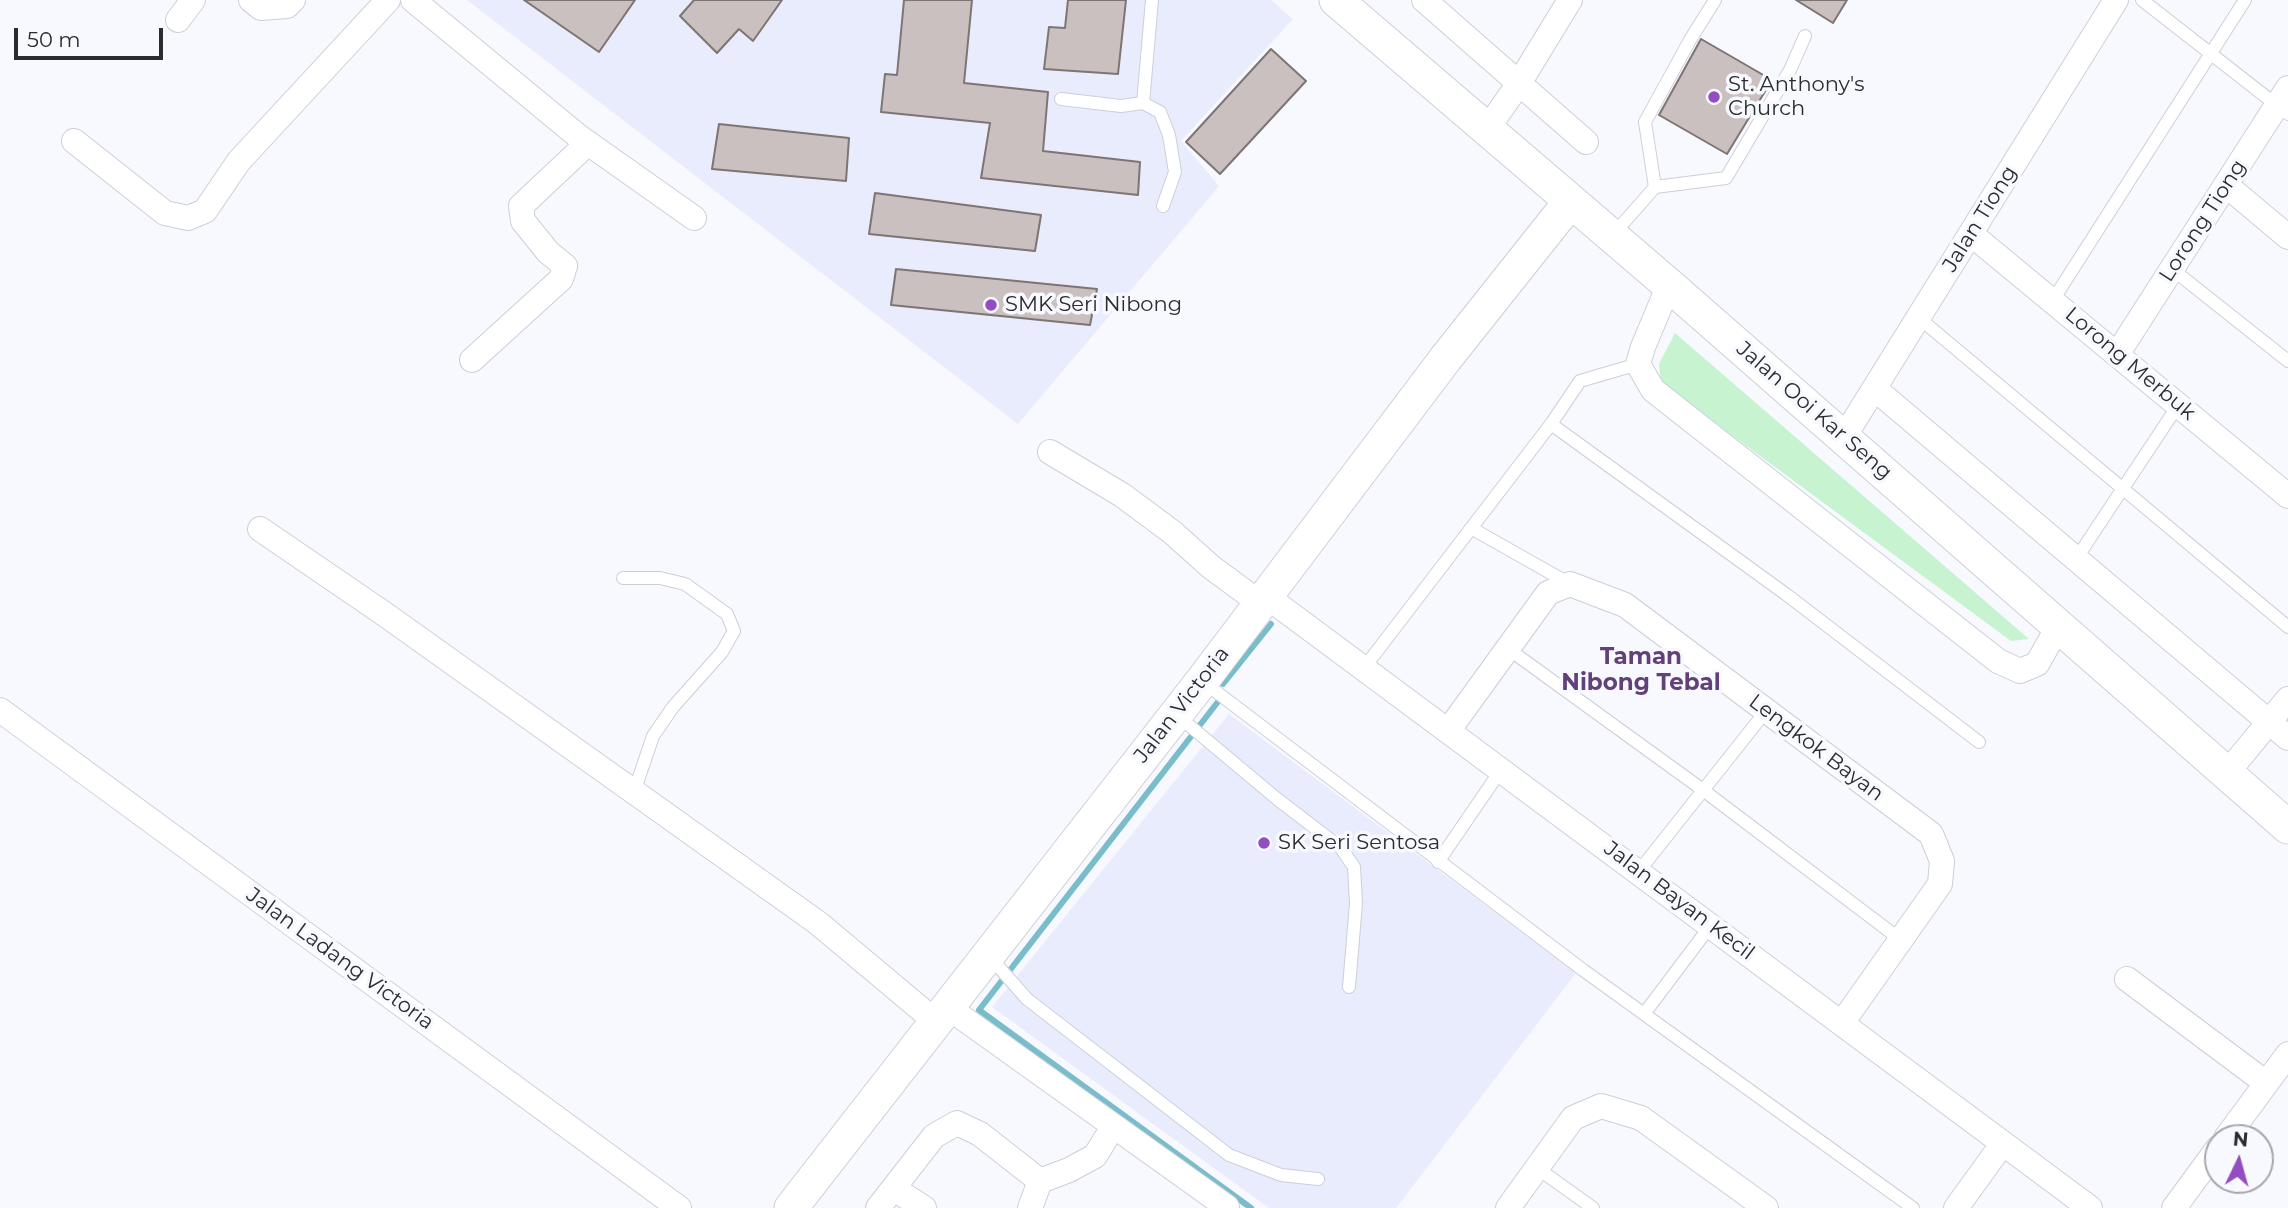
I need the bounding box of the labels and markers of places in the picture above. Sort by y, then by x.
place label: St. Anthony's Church [1728,72,1864,122]
marker: St. Anthony's Church [1706,89,1722,105]
place label: SMK Seri Nibong [1005,292,1182,318]
marker: SMK Seri Nibong [983,297,999,313]
place label: SK Seri Sentosa [1278,830,1440,856]
marker: SK Seri Sentosa [1256,835,1272,851]

